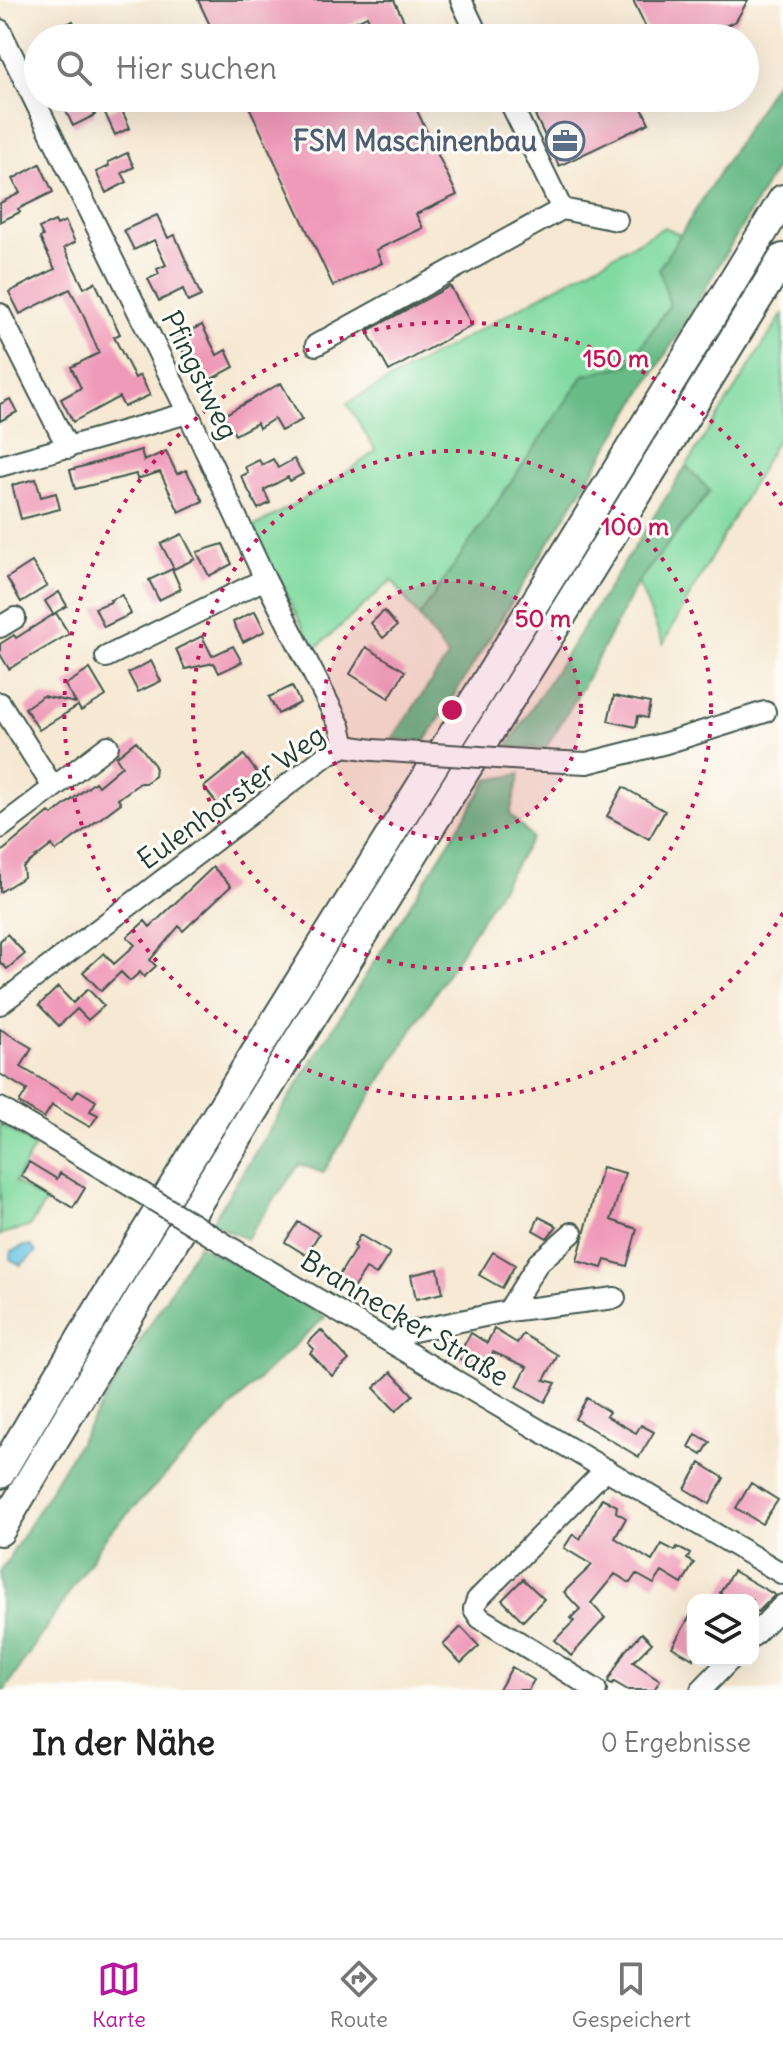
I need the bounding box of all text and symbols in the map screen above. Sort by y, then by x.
search box [24,24,759,112]
icon: search [52,46,96,90]
text: Hier suchen [116,49,277,87]
office icon: FSM Maschinenbau [544,120,586,162]
place label: FSM Maschinenbau [293,123,537,159]
street label: Pfingstweg [153,305,247,445]
text: 150 m [583,343,649,373]
text: 100 m [601,511,669,541]
text: 50 m [515,603,571,633]
centre of rings [438,696,466,724]
street label: Eulenhorster Weg [130,717,332,877]
street label: Brannecker Straße [294,1242,516,1394]
map controls [687,1594,759,1666]
button: layers [687,1594,759,1666]
text: In der Nähe [32,1721,215,1764]
text: 0 Ergebnisse [601,1726,751,1759]
tab: Karte [92,1957,146,2033]
tab: Route [330,1957,388,2033]
tab: Gespeichert [572,1957,691,2033]

